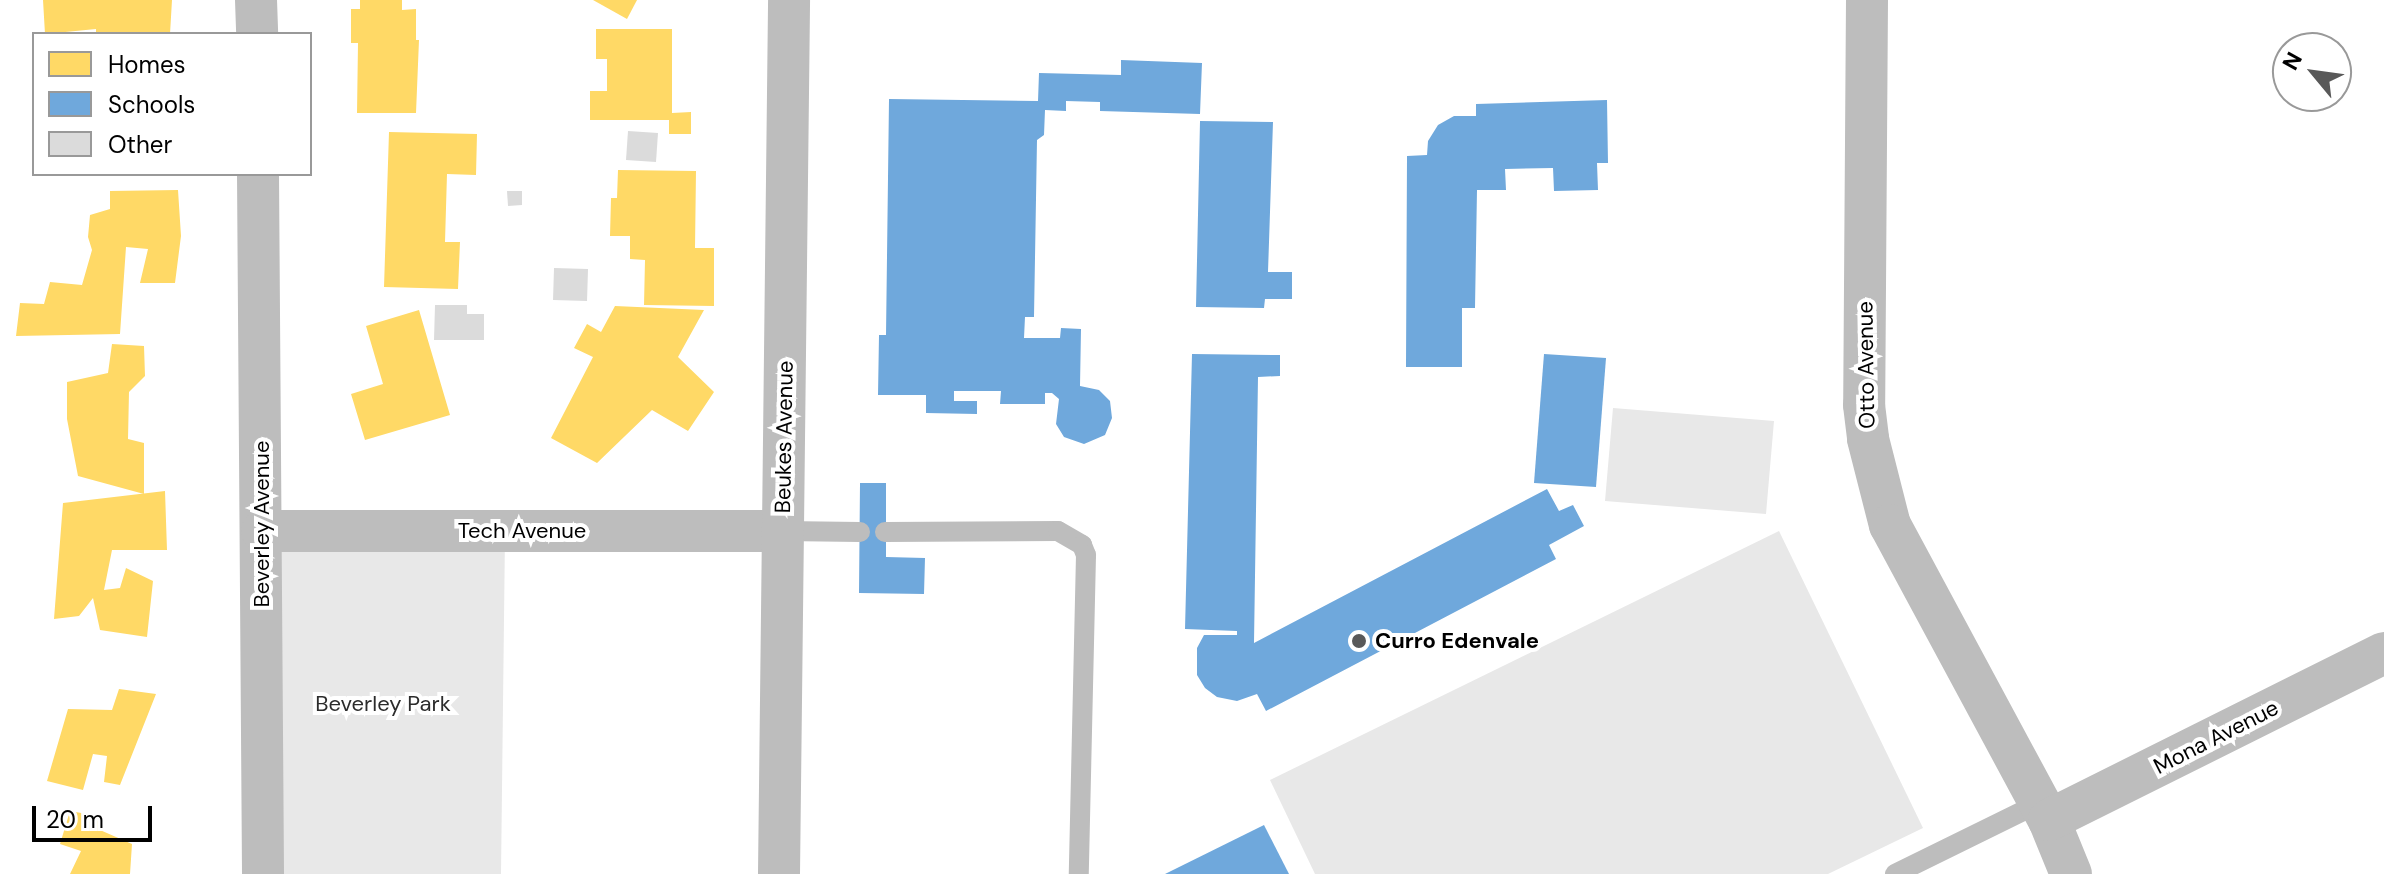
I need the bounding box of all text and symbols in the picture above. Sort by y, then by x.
legend [32,32,312,176]
north arrow [2272,32,2352,112]
text: N [2276,47,2309,75]
text: Homes [108,49,186,80]
text: Schools [108,89,195,120]
text: Other [108,129,172,160]
street label: Otto Avenue [1852,301,1880,429]
street label: Beukes Avenue [769,360,799,514]
street label: Beverley Avenue [249,441,275,607]
street label: Tech Avenue [458,518,586,544]
place label: Curro Edenvale [1375,628,1539,654]
marker: Curro Edenvale [1350,632,1368,650]
park label: Beverley Park [315,691,451,717]
street label: Mona Avenue [2149,694,2283,780]
scale bar [36,790,156,840]
text: 20 m [46,804,104,835]

